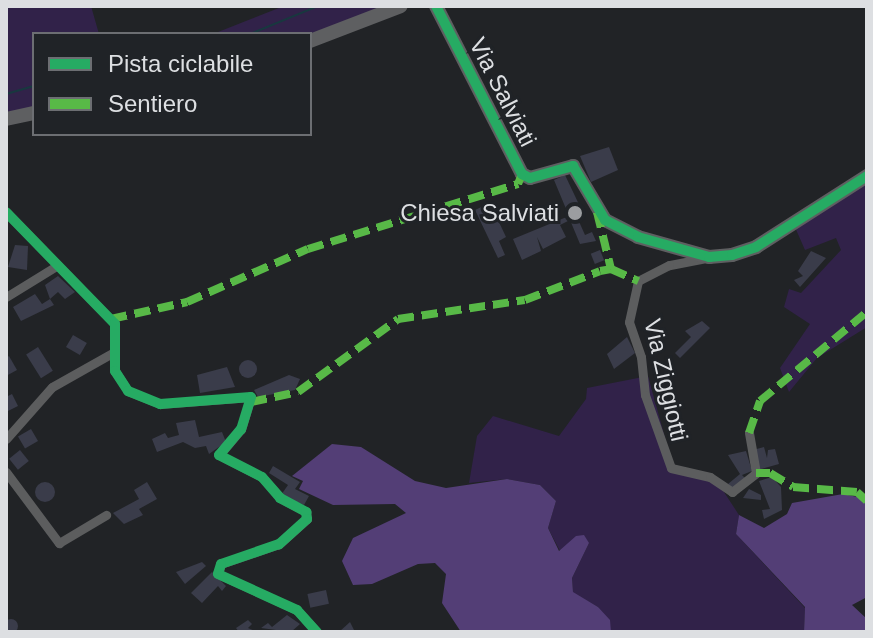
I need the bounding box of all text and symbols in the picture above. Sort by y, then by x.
legend [32,32,312,136]
street label: Via Salviati [463,33,543,151]
text: Pista ciclabile [108,50,253,77]
text: Sentiero [108,90,197,117]
place label: Chiesa Salviati [400,199,559,227]
marker: Chiesa Salviati [566,204,584,222]
street label: Via Ziggiotti [638,316,694,444]

